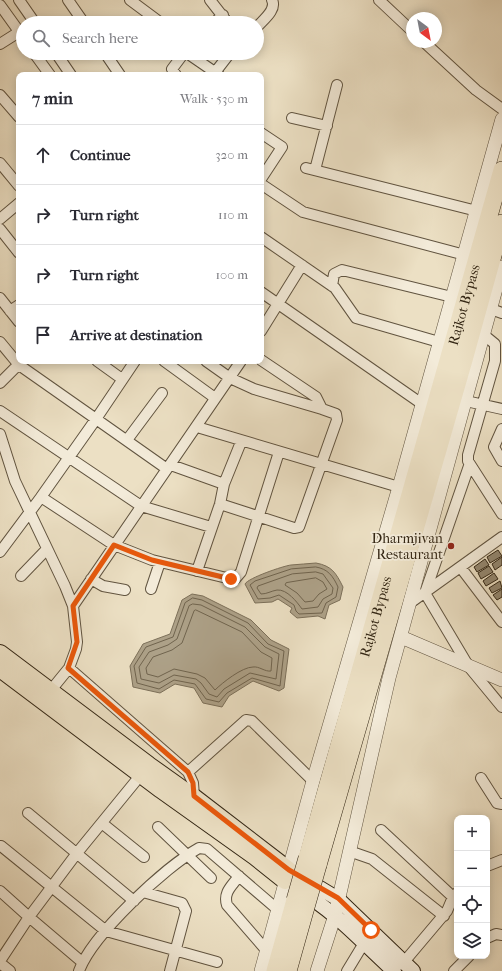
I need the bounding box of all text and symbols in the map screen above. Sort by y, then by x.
north arrow [406,12,442,48]
search box [16,16,264,60]
icon: search [30,27,52,49]
text: Search here [62,29,138,47]
text: 7 min [32,88,73,108]
text: Walk · 530 m [180,91,248,106]
icon: ahead [32,144,54,166]
text: Continue [70,146,130,164]
text: 320 m [215,147,248,162]
icon: right [32,204,54,226]
text: Turn right [70,206,139,224]
text: 110 m [218,207,248,222]
street label: Rajkot Bypass [444,262,483,347]
icon: right [32,264,54,286]
text: Turn right [70,266,139,284]
text: 100 m [215,267,248,282]
icon: arrive [32,324,54,346]
text: Arrive at destination [70,326,202,344]
place label: Dharmjivan Restaurant [371,530,443,563]
marker: Dharmjivan Restaurant [446,541,456,551]
route end [222,570,240,588]
street label: Rajkot Bypass [356,574,395,659]
map controls [454,815,490,959]
button: + [454,815,490,851]
button: − [454,851,490,887]
button: locate [454,887,490,923]
route start [362,921,380,939]
button: layers [454,923,490,959]

